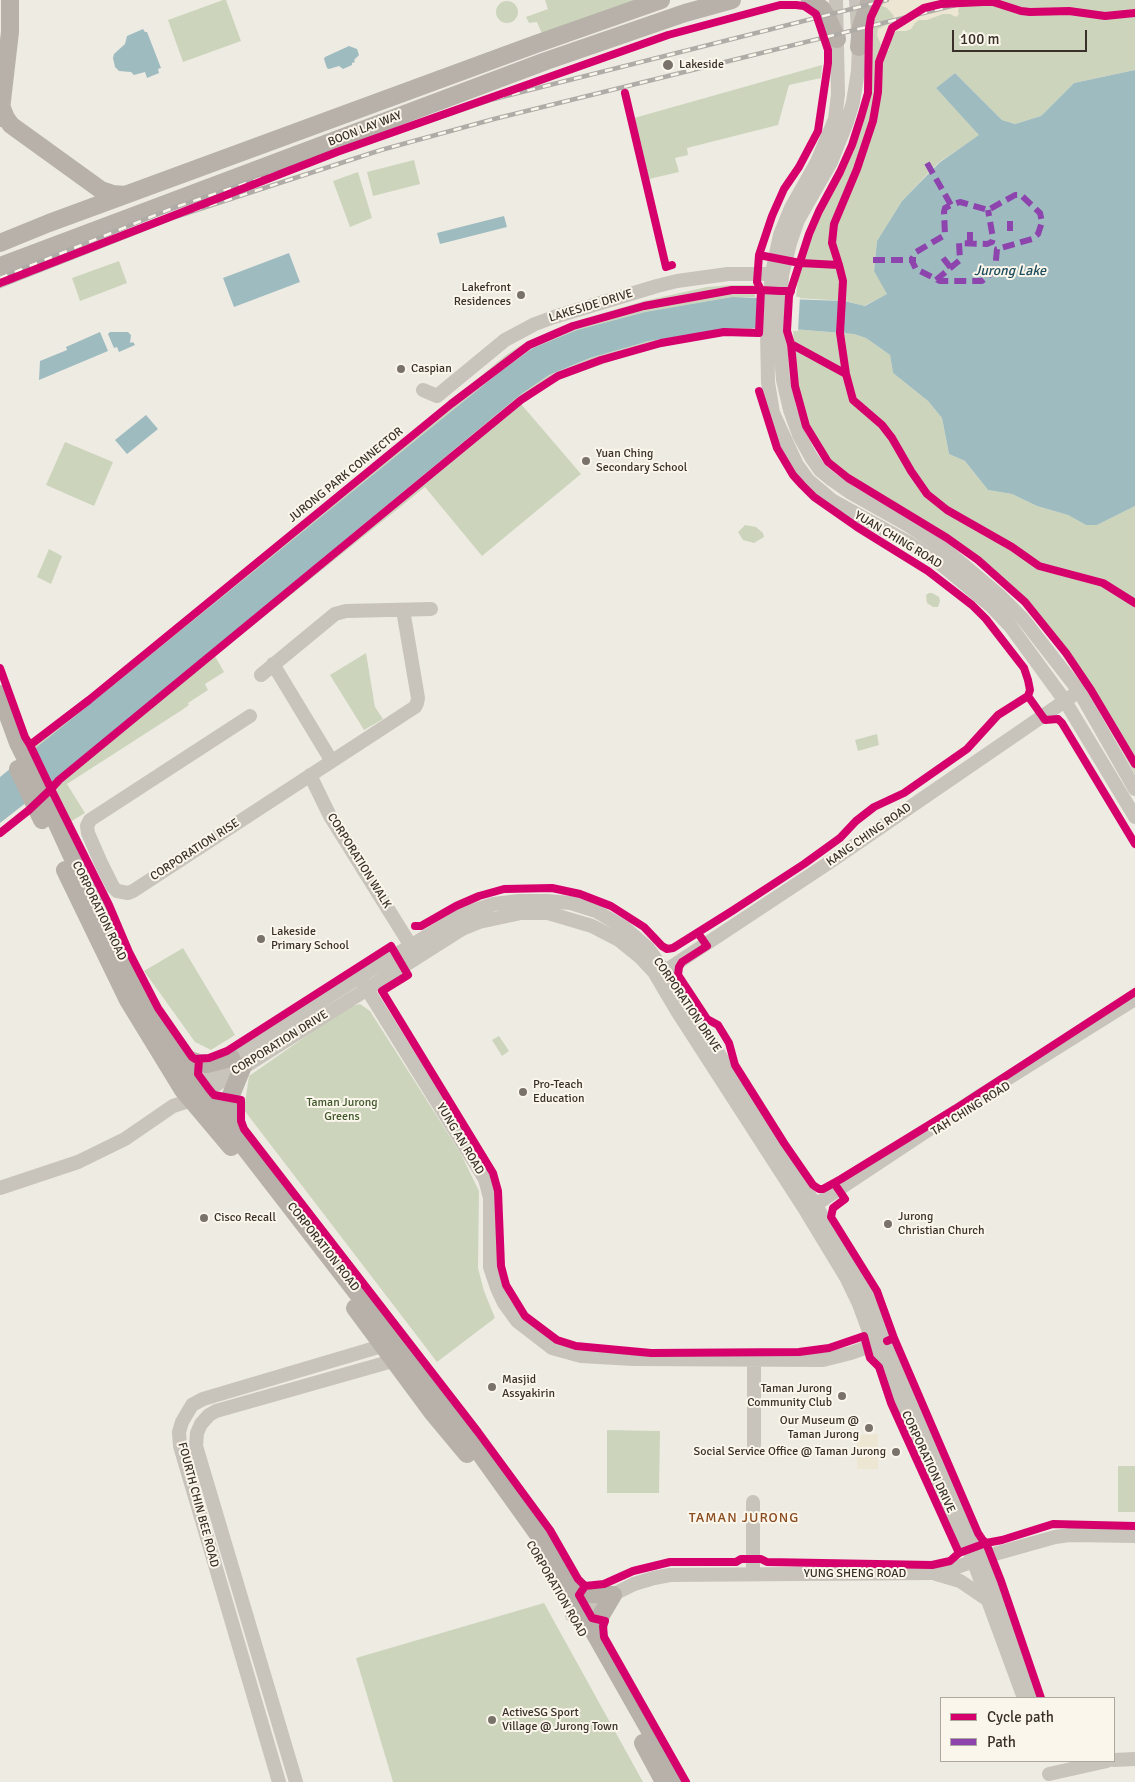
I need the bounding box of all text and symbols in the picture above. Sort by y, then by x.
scale bar [955,20,1090,52]
text: 100 m [960,30,1000,48]
marker: Lakeside [661,58,675,72]
place label: Lakeside [679,58,724,72]
street label: BOON LAY WAY [326,108,404,150]
water label: Jurong Lake [974,263,1046,279]
place label: Lakefront Residences [454,281,511,309]
street label: LAKESIDE DRIVE [547,286,635,326]
marker: Lakefront Residences [515,289,527,301]
place label: Caspian [411,362,452,376]
marker: Caspian [395,363,407,375]
street label: JURONG PARK CONNECTOR [286,424,406,526]
place label: Yuan Ching Secondary School [596,447,687,475]
marker: Yuan Ching Secondary School [580,455,592,467]
street label: YUAN CHING ROAD [852,508,944,572]
street label: KANG CHING ROAD [824,800,914,870]
street label: CORPORATION WALK [324,811,394,911]
street label: CORPORATION RISE [148,816,242,884]
street label: CORPORATION ROAD [69,859,129,963]
place label: Lakeside Primary School [271,925,349,953]
marker: Lakeside Primary School [255,933,267,945]
street label: CORPORATION DRIVE [650,955,724,1055]
street label: CORPORATION DRIVE [229,1007,331,1079]
place label: Pro-Teach Education [533,1078,584,1106]
street label: TAH CHING ROAD [929,1079,1013,1139]
marker: Pro-Teach Education [517,1086,529,1098]
park label: Taman Jurong Greens [306,1096,378,1124]
street label: YUNG AN ROAD [433,1101,487,1177]
street label: CORPORATION ROAD [284,1200,362,1294]
place label: Jurong Christian Church [898,1210,984,1238]
place label: Cisco Recall [214,1211,276,1225]
marker: Cisco Recall [198,1212,210,1224]
marker: Jurong Christian Church [882,1218,894,1230]
place label: Masjid Assyakirin [502,1373,555,1401]
marker: Masjid Assyakirin [486,1381,498,1393]
place label: Taman Jurong Community Club [747,1382,832,1410]
marker: Taman Jurong Community Club [836,1390,848,1402]
street label: CORPORATION DRIVE [898,1409,958,1515]
place label: Our Museum @ Taman Jurong [780,1414,859,1442]
marker: Our Museum @ Taman Jurong [863,1422,875,1434]
street label: FOURTH CHIN BEE ROAD [174,1441,222,1569]
place label: Social Service Office @ Taman Jurong [694,1445,886,1459]
marker: Social Service Office @ Taman Jurong [890,1446,902,1458]
district label: TAMAN JURONG [687,1510,801,1526]
street label: CORPORATION ROAD [523,1538,589,1640]
street label: YUNG SHENG ROAD [804,1567,906,1581]
legend [940,1697,1115,1762]
place label: ActiveSG Sport Village @ Jurong Town [502,1706,618,1734]
text: Cycle path [987,1708,1054,1726]
marker: ActiveSG Sport Village @ Jurong Town [486,1714,498,1726]
text: Path [987,1733,1016,1751]

